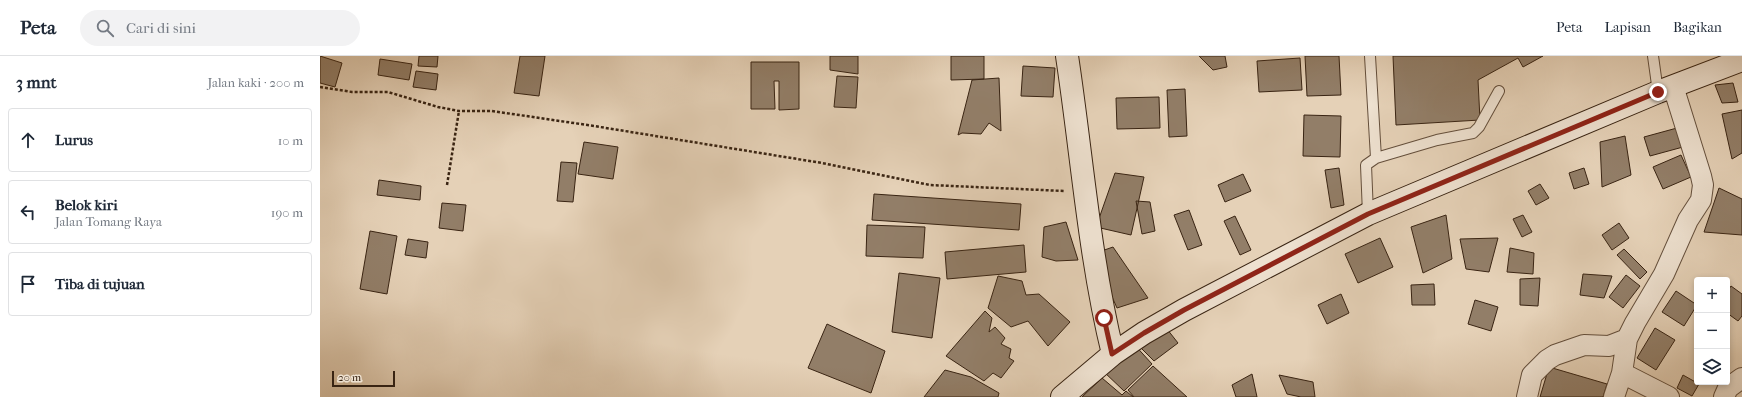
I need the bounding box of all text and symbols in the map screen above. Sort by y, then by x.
search box [80,10,360,46]
text: Peta [20,17,56,39]
icon: search [94,17,116,39]
text: Cari di sini [126,19,196,37]
text: Peta [1556,19,1583,36]
text: Lapisan [1605,19,1651,36]
text: Bagikan [1673,19,1722,36]
text: 3 mnt [16,72,57,92]
text: Jalan kaki · 200 m [207,75,304,90]
route end [1649,83,1667,101]
icon: ahead [17,129,39,151]
text: Lurus [55,131,93,149]
text: 10 m [278,133,303,148]
text: Belok kiri [55,196,118,214]
icon: left [17,201,39,223]
text: 190 m [271,205,303,220]
text: Jalan Tomang Raya [55,214,162,229]
icon: arrive [17,273,39,295]
text: Tiba di tujuan [55,275,145,293]
map controls [1694,277,1730,385]
button: + [1694,277,1730,313]
route start [1095,309,1113,327]
button: − [1694,313,1730,349]
button: layers [1694,349,1730,385]
scale bar [332,369,395,388]
text: 20 m [338,371,361,384]

